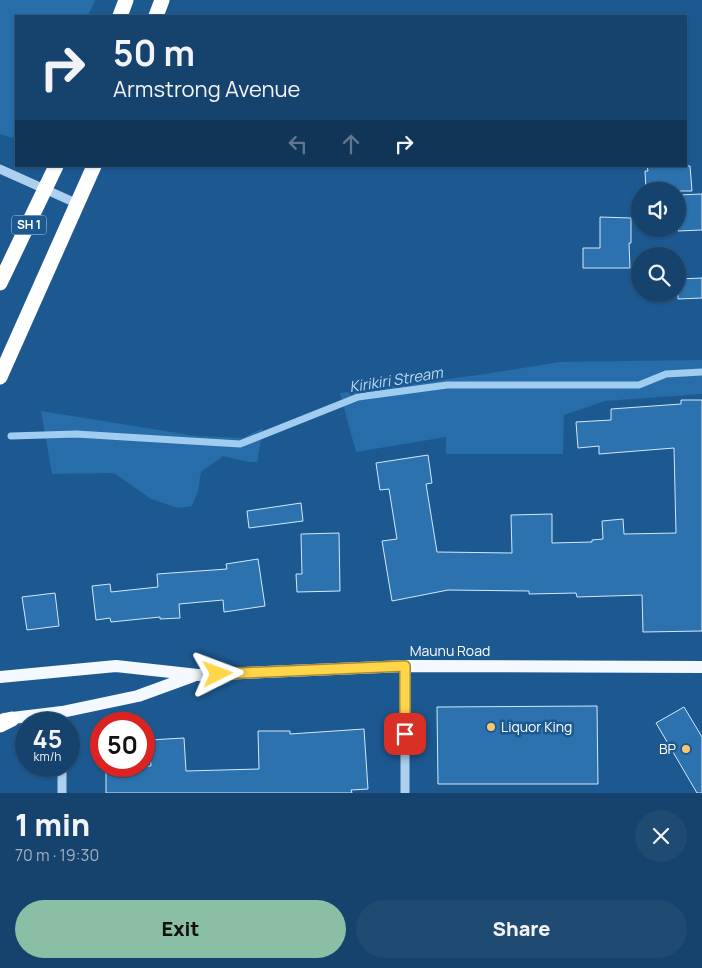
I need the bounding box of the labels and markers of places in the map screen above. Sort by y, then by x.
pin [384,713,426,755]
place label: Liquor King [501,717,572,736]
marker: Liquor King [485,721,497,733]
place label: BP [659,739,677,758]
marker: BP [680,743,692,755]

